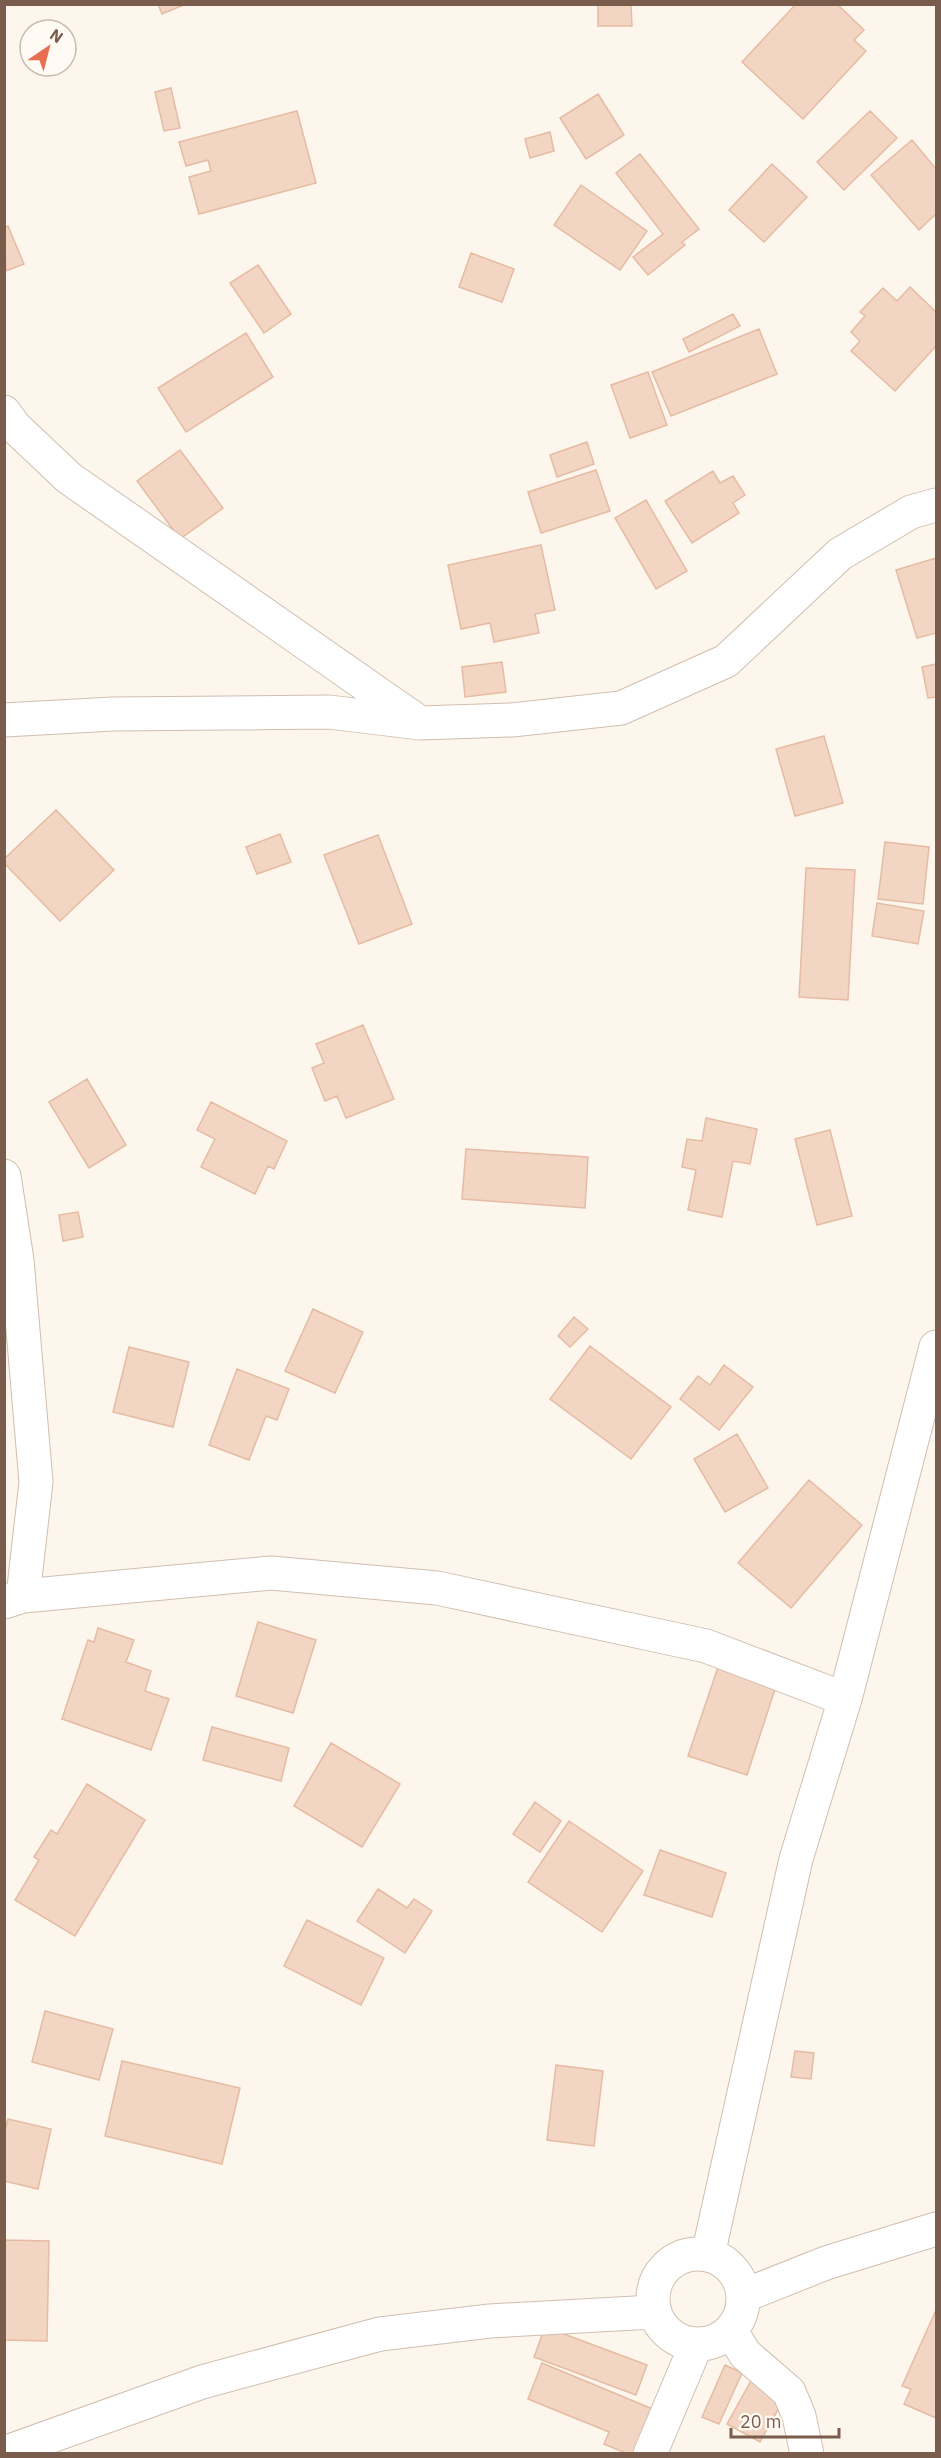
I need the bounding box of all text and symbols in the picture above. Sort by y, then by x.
north arrow [18,18,78,78]
text: N [46,24,67,47]
scale bar [731,2401,839,2439]
text: 20 m [740,2410,782,2433]

